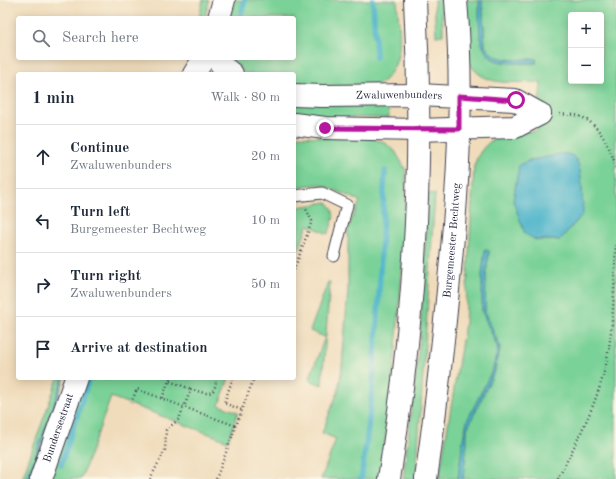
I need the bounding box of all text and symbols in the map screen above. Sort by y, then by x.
map controls [568,12,604,84]
button: + [568,12,604,48]
search box [16,16,296,60]
icon: search [30,27,52,49]
text: Search here [62,31,139,46]
button: − [568,48,604,84]
street label: Zwaluwenbunders [356,89,443,102]
text: 1 min [32,90,75,107]
text: Walk · 80 m [211,91,280,104]
route start [507,91,525,109]
route end [316,119,334,137]
text: Continue [70,141,129,156]
icon: ahead [32,146,54,168]
text: 20 m [251,150,280,163]
text: Zwaluwenbunders [70,159,172,172]
street label: Burgemeester Bechtweg [442,183,462,299]
text: Turn left [70,205,130,220]
icon: left [32,210,54,232]
text: 10 m [251,214,280,227]
text: Burgemeester Bechtweg [70,223,206,236]
text: Turn right [70,269,141,284]
icon: right [32,274,54,296]
text: 50 m [251,278,280,291]
text: Zwaluwenbunders [70,287,172,300]
icon: arrive [32,338,54,360]
text: Arrive at destination [70,341,208,356]
street label: Bundersestraat [42,392,76,464]

